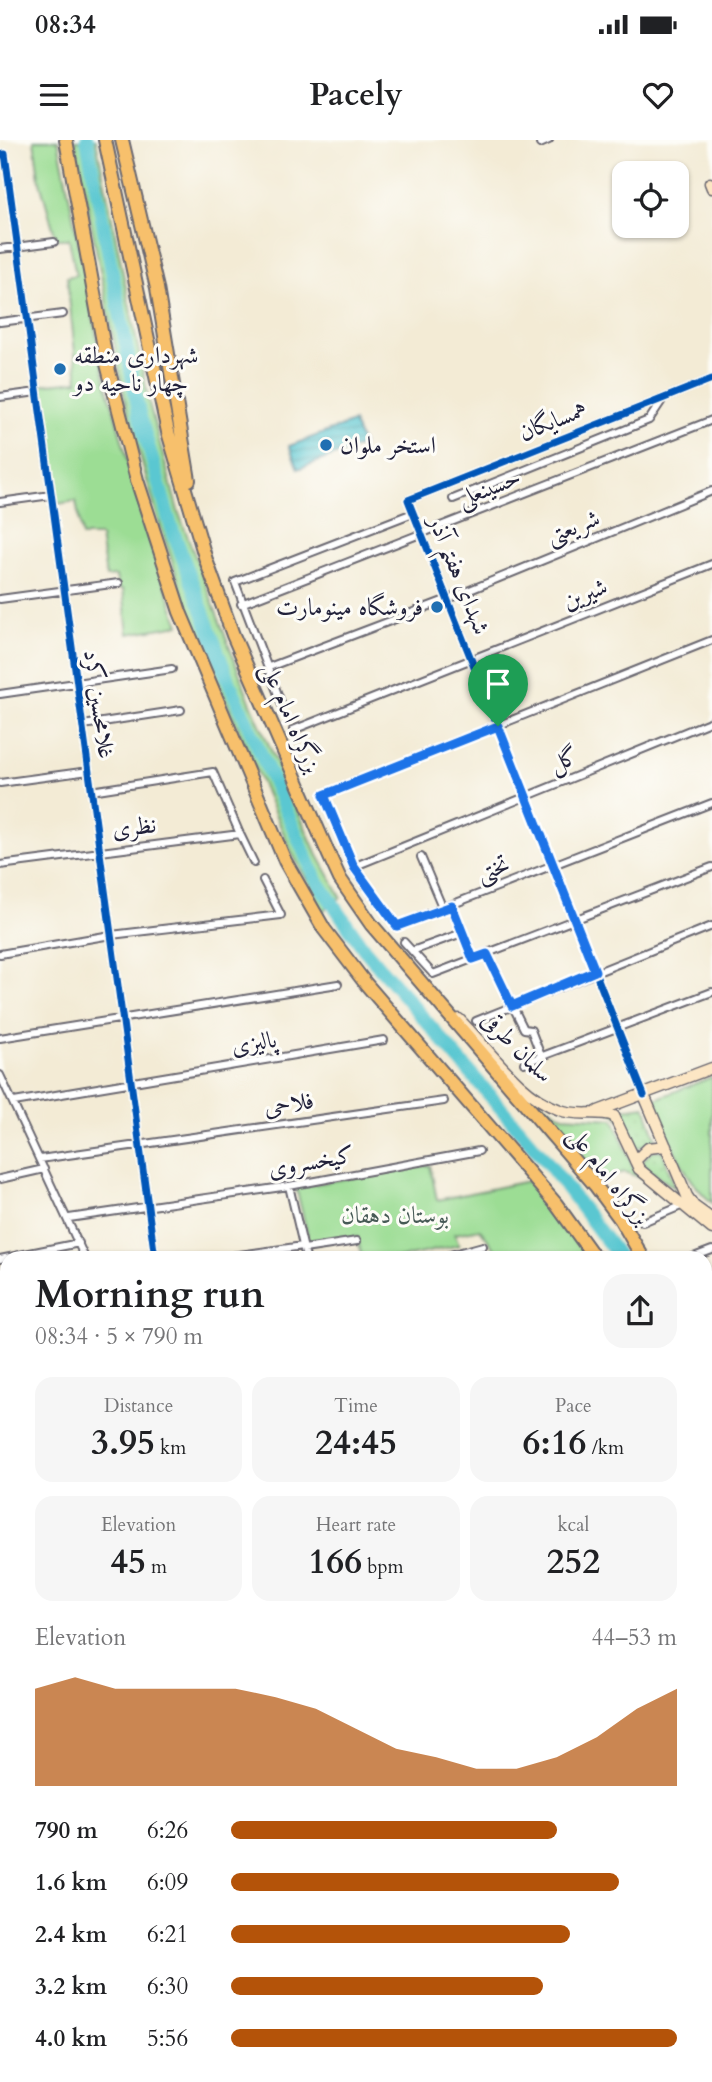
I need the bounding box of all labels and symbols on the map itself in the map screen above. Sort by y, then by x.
place label: شهرداری منطقه چهار ناحیه دو [71,339,198,400]
marker: شهرداری منطقه چهار ناحیه دو [52,361,68,377]
street label: همسایگان [514,392,592,450]
place label: استخر ملوان [340,429,436,462]
marker: استخر ملوان [318,437,334,453]
street label: حسینعلی [452,460,526,516]
street label: شریعتی [541,501,605,553]
street label: شهدای هفتم آذر [413,509,498,642]
street label: شیرین [558,570,612,618]
place label: فروشگاه مینومارت [276,591,423,624]
marker: فروشگاه مینومارت [429,599,445,615]
street label: غلامحسین کرد [75,647,123,761]
pin [468,654,528,726]
street label: بزرگراه امام علی [249,658,329,780]
street label: گل [545,739,583,781]
street label: نظری [110,808,158,846]
street label: تختی [472,848,514,890]
street label: سلمان طرقی [474,1004,560,1090]
street label: پالیزی [229,1023,281,1063]
street label: فلاحی [262,1084,316,1124]
street label: بزرگراه امام علی [557,1120,658,1235]
street label: کیخسروی [265,1138,357,1186]
park label: بوستان دهقان [341,1199,449,1232]

